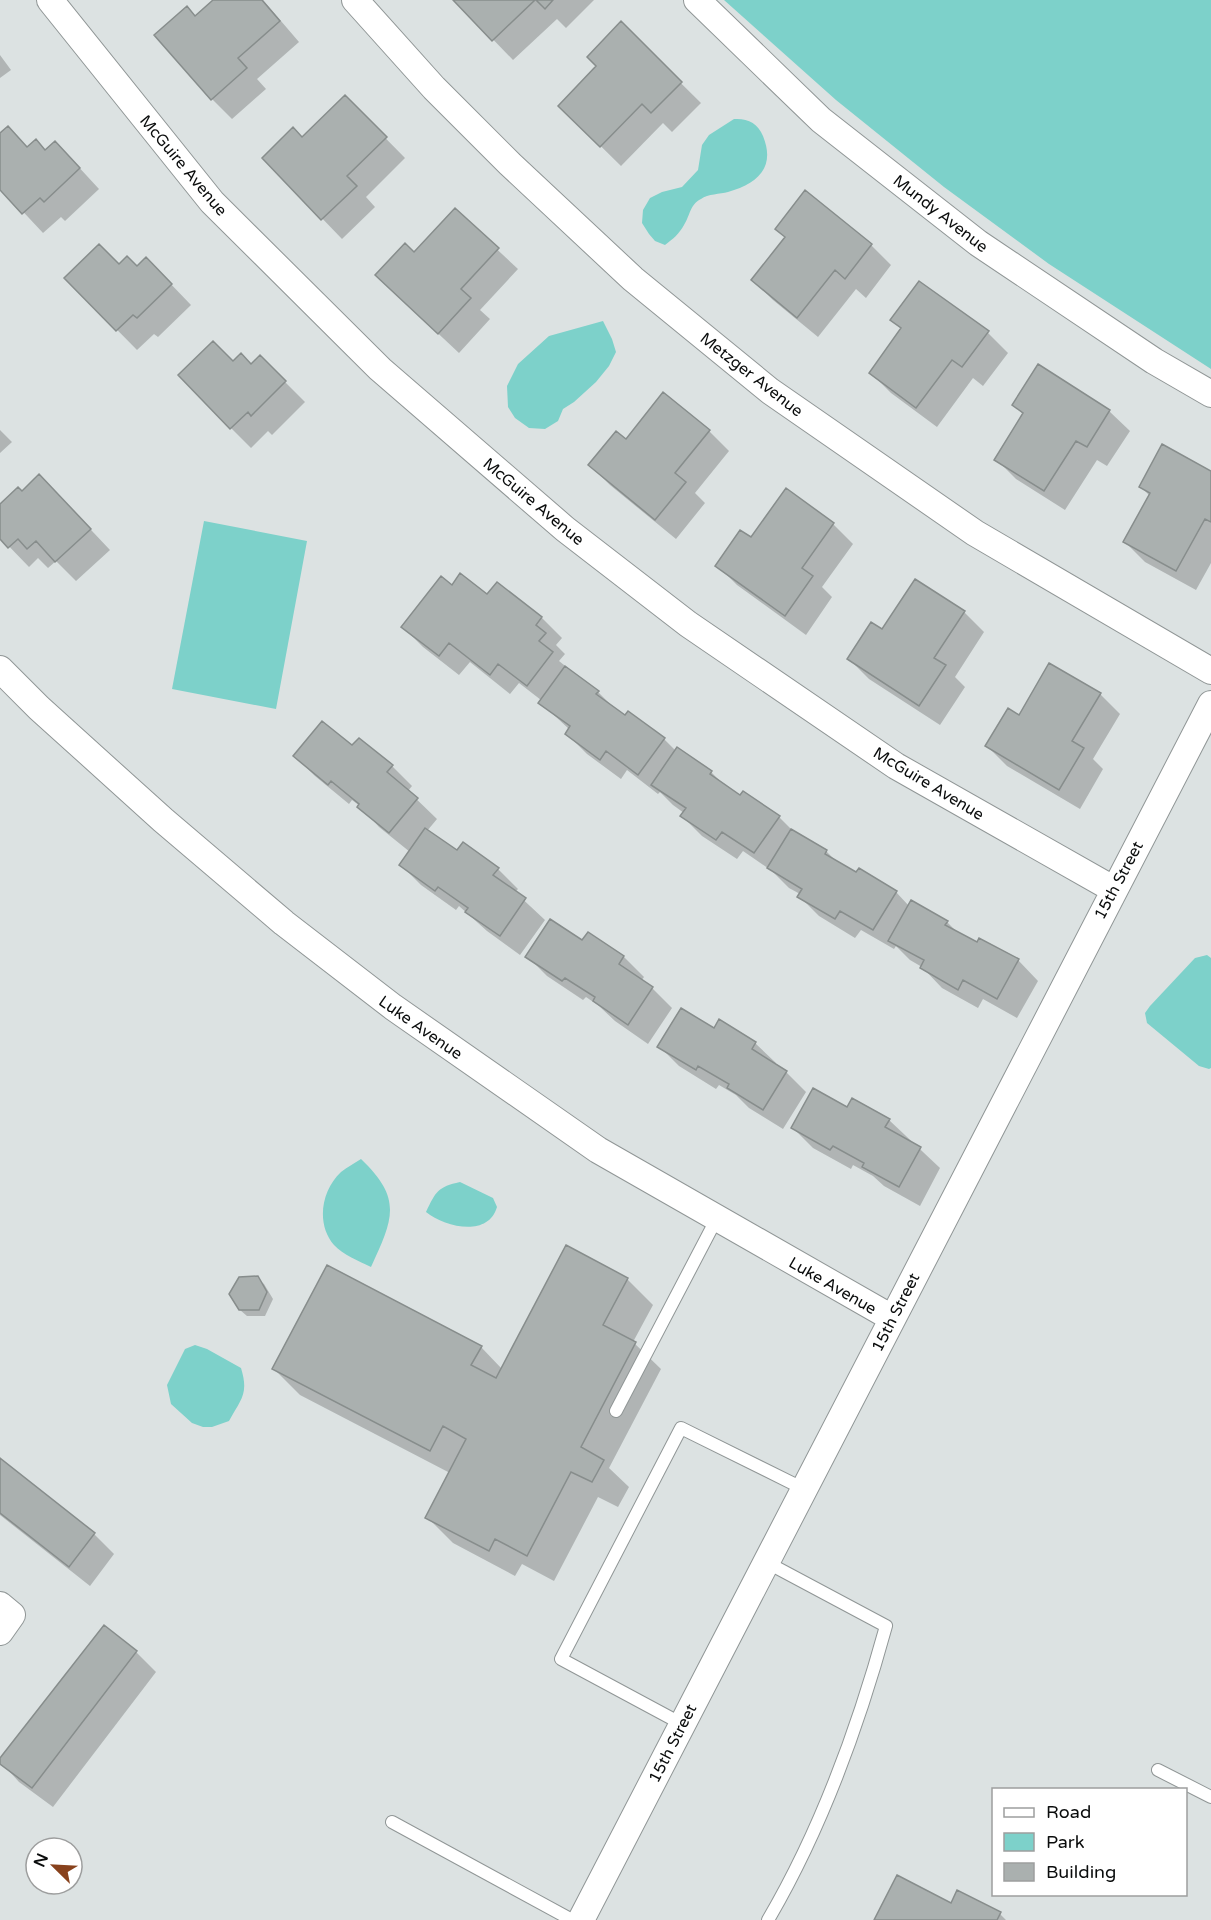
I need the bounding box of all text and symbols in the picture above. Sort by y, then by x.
street label: McGuire Avenue [135,111,231,220]
street label: Mundy Avenue [889,171,992,257]
street label: Metzger Avenue [696,328,807,421]
street label: McGuire Avenue [479,454,588,550]
street label: McGuire Avenue [869,743,988,825]
street label: 15th Street [1090,838,1148,923]
street label: Luke Avenue [375,992,466,1064]
street label: Luke Avenue [785,1253,880,1319]
street label: 15th Street [867,1270,924,1355]
street label: 15th Street [644,1701,701,1786]
legend [992,1788,1187,1896]
text: Road [1046,1801,1091,1823]
text: Park [1046,1831,1085,1853]
north arrow [24,1836,84,1896]
text: N [29,1850,53,1870]
text: Building [1046,1861,1116,1883]

